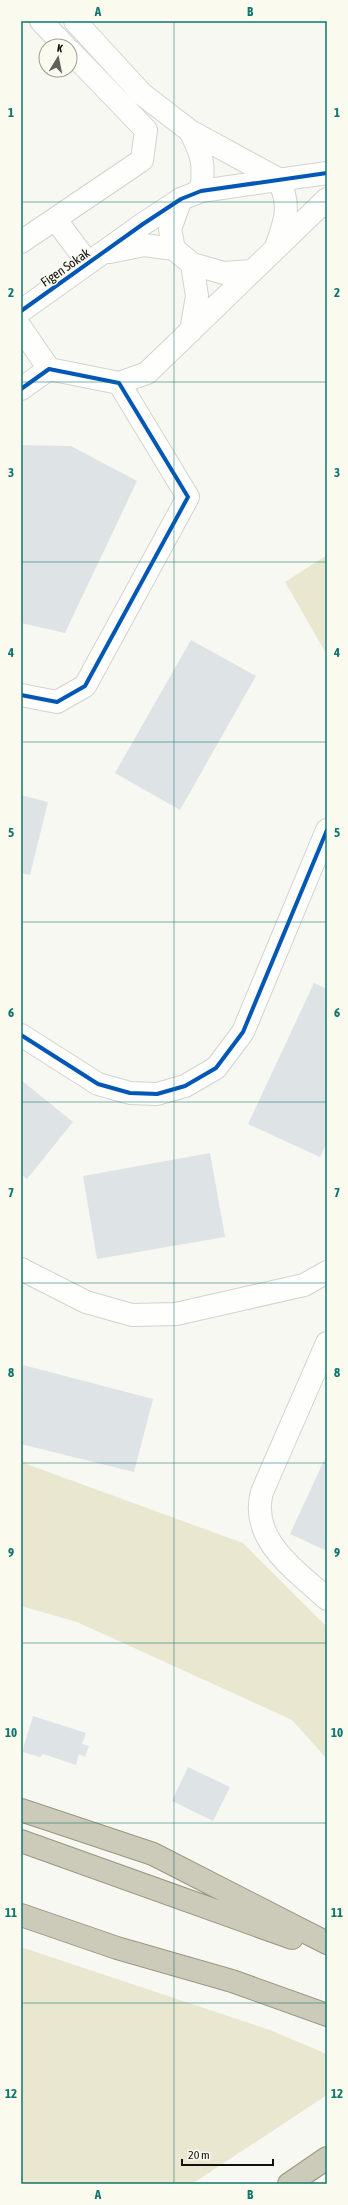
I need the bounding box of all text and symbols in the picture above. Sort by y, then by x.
text: A [94,4,102,19]
text: B [247,4,254,19]
north arrow [38,38,78,78]
text: K [56,42,64,55]
text: 1 [8,105,14,120]
text: 1 [334,105,340,120]
street label: Figen Sokak [38,245,93,290]
text: 2 [8,285,14,300]
text: 2 [334,285,340,300]
text: 3 [8,465,14,480]
text: 3 [334,465,340,480]
text: 4 [7,645,14,660]
text: 4 [333,645,340,660]
text: 5 [8,825,14,840]
text: 5 [334,825,340,840]
text: 6 [8,1005,14,1020]
text: 6 [334,1005,340,1020]
text: 7 [8,1185,14,1200]
text: 7 [334,1185,340,1200]
text: 8 [8,1365,14,1380]
text: 8 [334,1365,340,1380]
text: 9 [8,1545,14,1560]
text: 9 [334,1545,340,1560]
text: 10 [5,1725,17,1740]
text: 10 [331,1725,343,1740]
text: 11 [5,1905,17,1920]
text: 11 [331,1905,343,1920]
text: 12 [5,2086,17,2101]
text: 12 [331,2086,343,2101]
scale bar [182,2141,273,2167]
text: 20 m [188,2148,210,2162]
text: A [94,2187,102,2202]
text: B [247,2187,254,2202]

